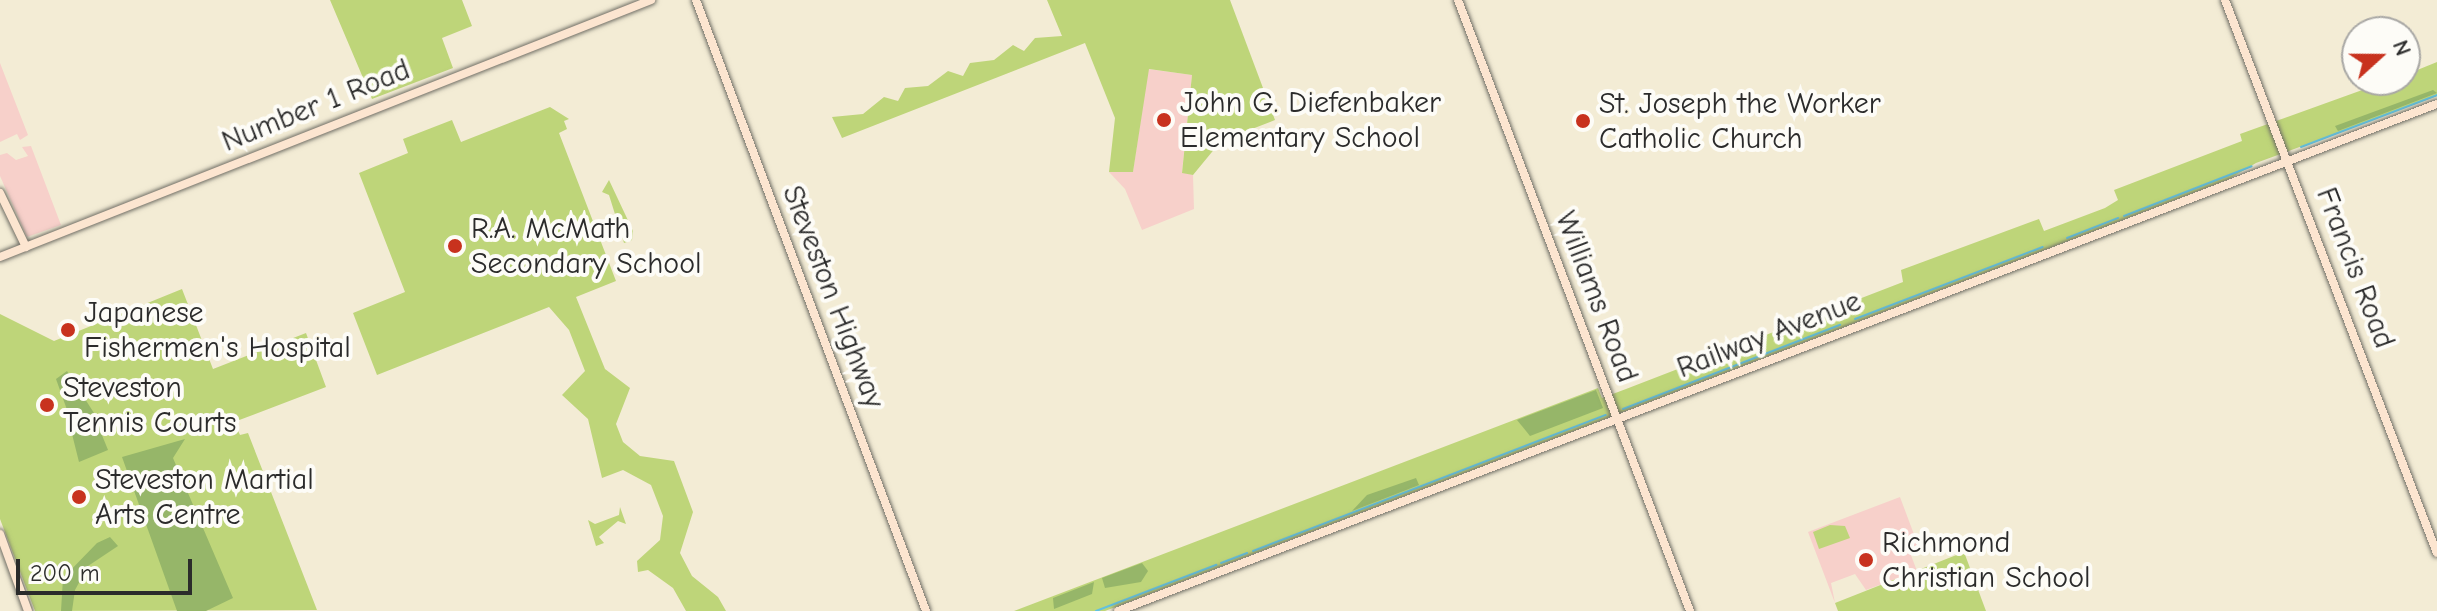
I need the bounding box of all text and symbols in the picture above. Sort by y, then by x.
north arrow [2341,16,2421,96]
text: N [2387,37,2416,59]
street label: Number 1 Road [217,52,415,160]
place label: John G. Diefenbaker Elementary School [1180,85,1441,156]
place label: St. Joseph the Worker Catholic Church [1599,86,1881,156]
marker: John G. Diefenbaker Elementary School [1155,111,1173,129]
marker: St. Joseph the Worker Catholic Church [1574,112,1592,130]
street label: Steveston Highway [774,181,892,413]
street label: Francis Road [2308,183,2402,353]
street label: Williams Road [1547,206,1645,388]
place label: R.A. McMath Secondary School [471,211,702,282]
marker: R.A. McMath Secondary School [446,237,464,255]
street label: Railway Avenue [1672,283,1866,387]
place label: Japanese Fishermen's Hospital [84,295,351,366]
marker: Japanese Fishermen's Hospital [59,321,77,339]
place label: Steveston Tennis Courts [63,370,236,440]
marker: Steveston Tennis Courts [38,396,56,414]
place label: Steveston Martial Arts Centre [95,462,314,532]
marker: Steveston Martial Arts Centre [70,488,88,506]
place label: Richmond Christian School [1882,525,2091,596]
scale bar [20,543,196,593]
marker: Richmond Christian School [1857,551,1875,569]
text: 200 m [30,559,100,587]

